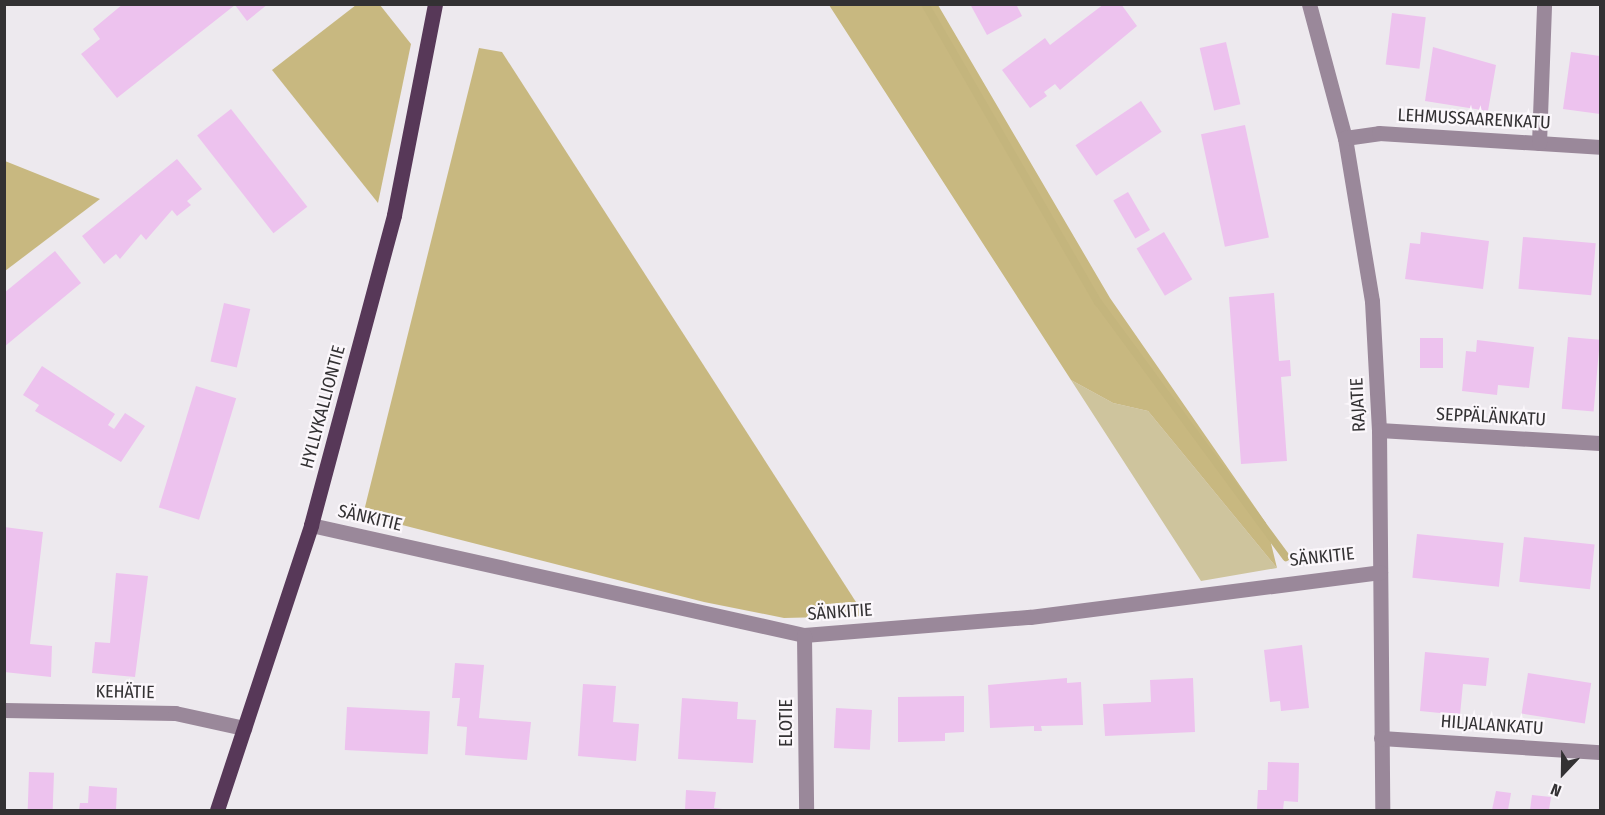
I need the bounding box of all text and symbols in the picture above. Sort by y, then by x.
street label: LEHMUSSAARENKATU [1397,104,1551,134]
street label: HYLLYKALLIONTIE [296,343,350,471]
street label: RAJATIE [1346,377,1370,433]
street label: SEPPÄLÄNKATU [1436,403,1546,431]
street label: SÄNKITIE [336,500,404,536]
street label: SÄNKITIE [1289,543,1355,571]
street label: SÄNKITIE [807,599,873,625]
street label: KEHÄTIE [95,681,155,703]
street label: ELOTIE [775,699,797,747]
street label: HILJALANKATU [1440,711,1544,739]
north arrow [1533,743,1593,803]
text: N [1548,780,1564,801]

